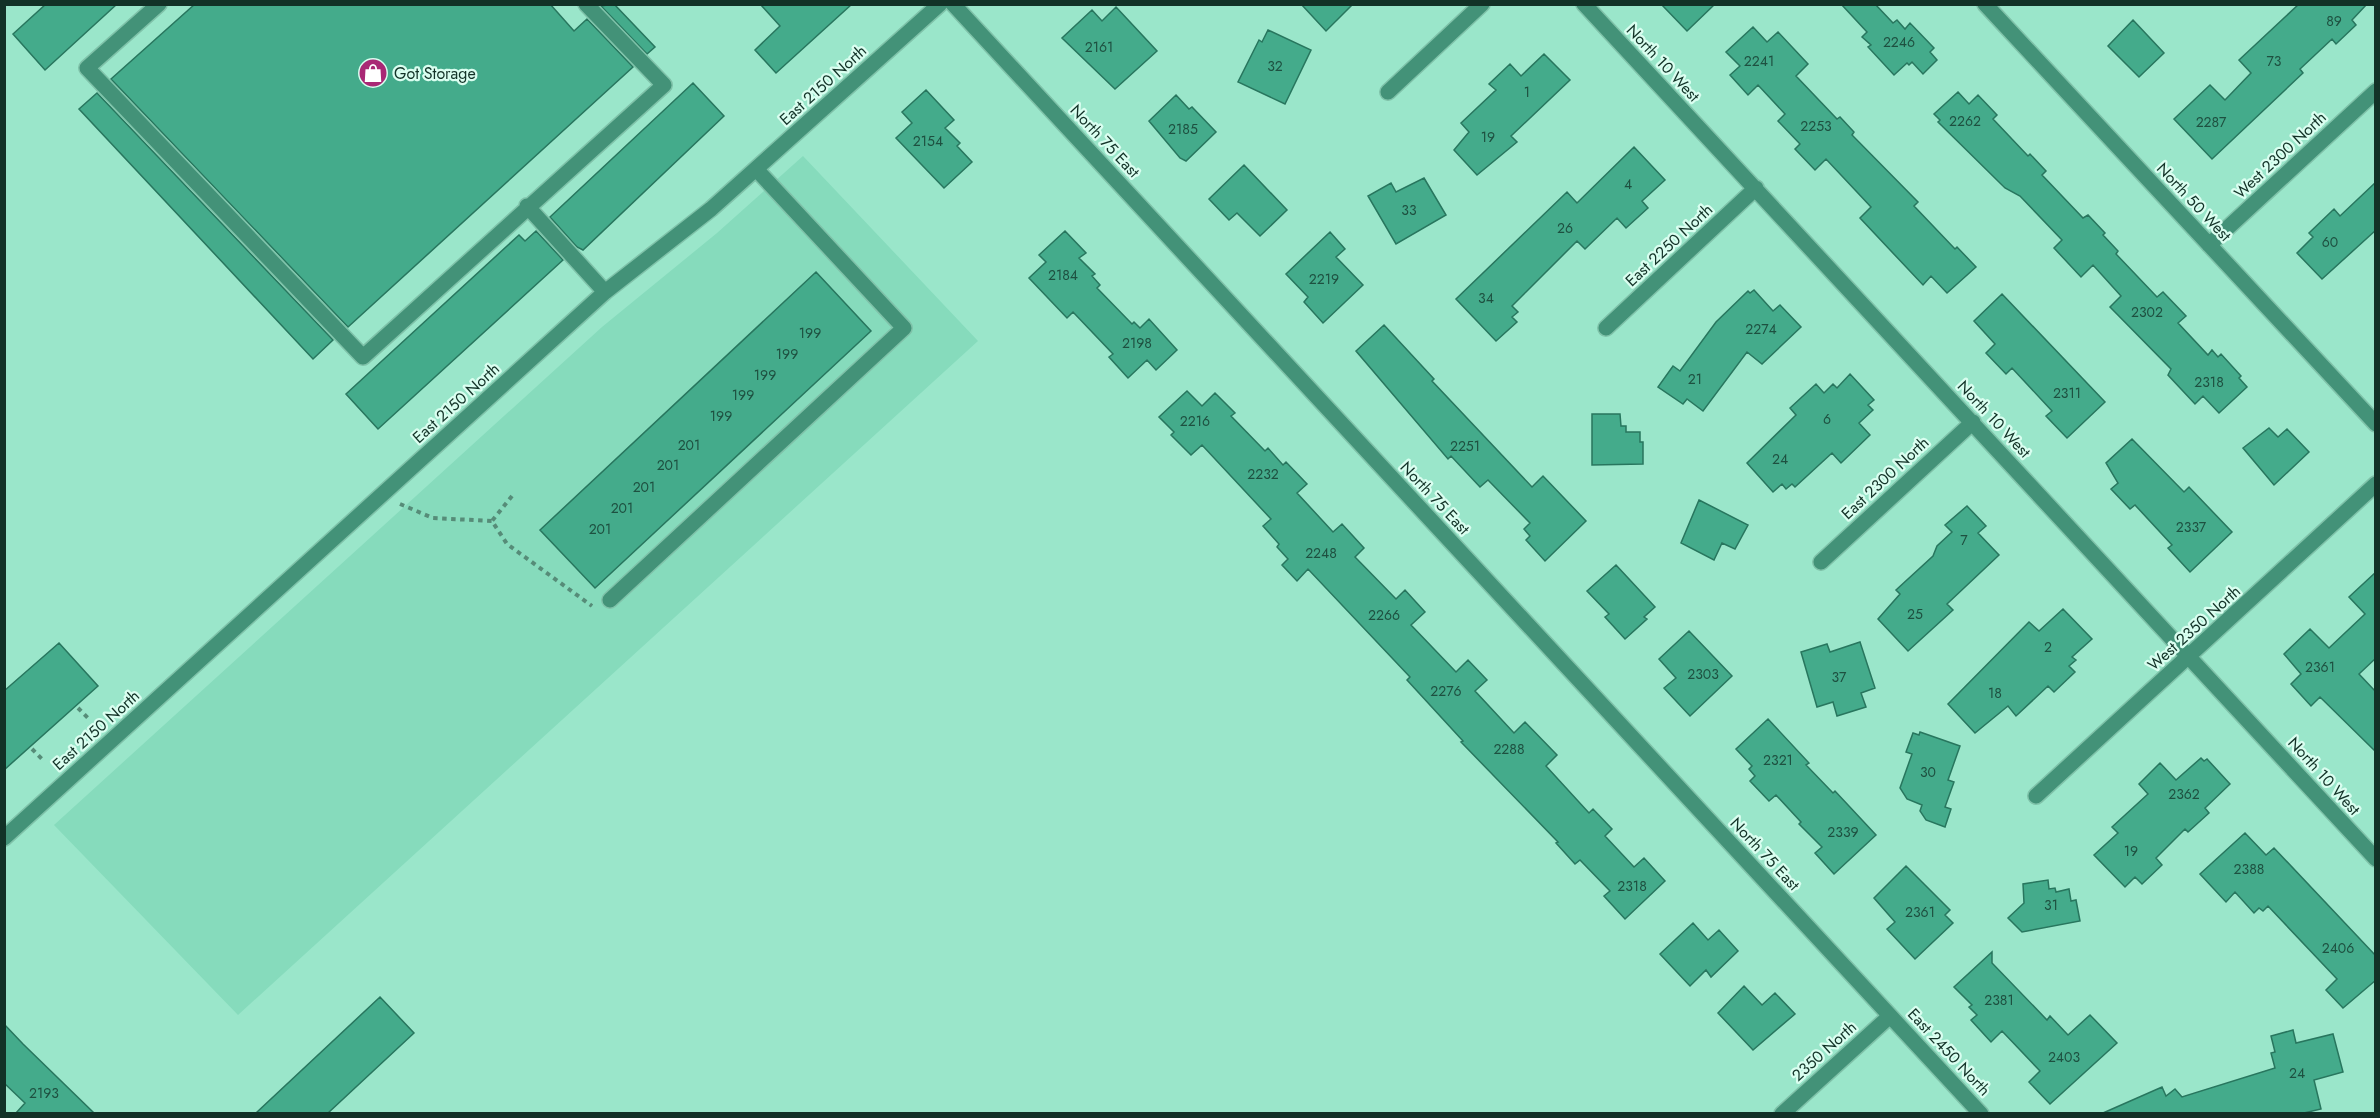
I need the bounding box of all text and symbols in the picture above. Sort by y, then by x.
house number: 89 [2326,11,2342,31]
street label: North 10 West [1621,19,1705,107]
house number: 2246 [1883,32,1915,52]
house number: 2161 [1085,37,1113,57]
street label: East 2150 North [774,40,872,130]
house number: 2241 [1744,51,1774,71]
house number: 73 [2267,51,2282,71]
house number: 32 [1267,56,1283,76]
shop icon: Got Storage [357,57,389,89]
place label: Got Storage [394,62,476,85]
house number: 1 [1524,82,1530,102]
street label: North 75 East [1065,99,1145,183]
street label: West 2300 North [2229,106,2331,204]
house number: 2262 [1949,111,1981,131]
house number: 2287 [2196,112,2227,132]
house number: 2253 [1800,116,1832,136]
house number: 2185 [1168,119,1198,139]
house number: 19 [1481,127,1495,147]
house number: 2154 [913,131,943,151]
street label: North 50 West [2151,158,2237,247]
house number: 4 [1624,174,1632,194]
street label: East 2250 North [1620,198,1718,292]
house number: 33 [1401,200,1417,220]
house number: 26 [1557,218,1573,238]
house number: 60 [2322,232,2338,252]
house number: 2184 [1048,265,1078,285]
house number: 2219 [1309,269,1339,289]
house number: 34 [1478,288,1494,308]
house number: 2302 [2131,302,2163,322]
house number: 2274 [1745,319,1777,339]
house number: 199 [799,323,821,343]
house number: 2198 [1122,333,1152,353]
house number: 199 [776,344,798,364]
street label: East 2150 North [407,358,505,448]
house number: 199 [754,365,776,385]
house number: 21 [1688,369,1702,389]
house number: 2318 [2194,372,2224,392]
street label: North 10 West [1952,375,2036,463]
house number: 2311 [2053,383,2081,403]
house number: 199 [732,385,754,405]
house number: 199 [710,406,732,426]
house number: 6 [1823,409,1831,429]
house number: 2216 [1180,411,1210,431]
street label: East 2300 North [1836,431,1934,525]
house number: 201 [678,435,700,455]
house number: 2251 [1450,436,1480,456]
house number: 24 [1772,449,1788,469]
house number: 201 [657,455,679,475]
street label: North 75 East [1395,456,1475,540]
house number: 2232 [1247,464,1279,484]
house number: 201 [633,477,655,497]
house number: 201 [611,498,633,518]
house number: 2337 [2176,517,2207,537]
house number: 201 [589,519,611,539]
house number: 7 [1960,530,1968,550]
house number: 2248 [1305,543,1337,563]
street label: West 2350 North [2142,580,2246,676]
house number: 25 [1907,604,1923,624]
house number: 2266 [1368,605,1400,625]
house number: 2 [2044,637,2052,657]
house number: 2361 [2305,657,2335,677]
house number: 2303 [1687,664,1719,684]
house number: 37 [1832,667,1847,687]
house number: 2276 [1430,681,1462,701]
house number: 18 [1988,683,2002,703]
street label: East 2150 North [47,685,145,775]
street label: North 10 West [2283,732,2366,820]
house number: 2288 [1493,739,1525,759]
house number: 2321 [1763,750,1793,770]
house number: 30 [1920,762,1936,782]
house number: 2362 [2168,784,2200,804]
street label: North 75 East [1725,812,1805,896]
house number: 2339 [1827,822,1859,842]
house number: 19 [2124,841,2138,861]
house number: 2388 [2234,859,2264,879]
house number: 2318 [1617,876,1647,896]
house number: 31 [2044,895,2058,915]
house number: 2361 [1905,902,1935,922]
house number: 2406 [2322,938,2354,958]
house number: 2381 [1984,990,2014,1010]
street label: East 2450 North [1902,1003,1996,1101]
street label: 2350 North [1787,1016,1861,1086]
house number: 2403 [2048,1047,2080,1067]
house number: 24 [2289,1063,2305,1083]
house number: 2193 [29,1083,59,1103]

